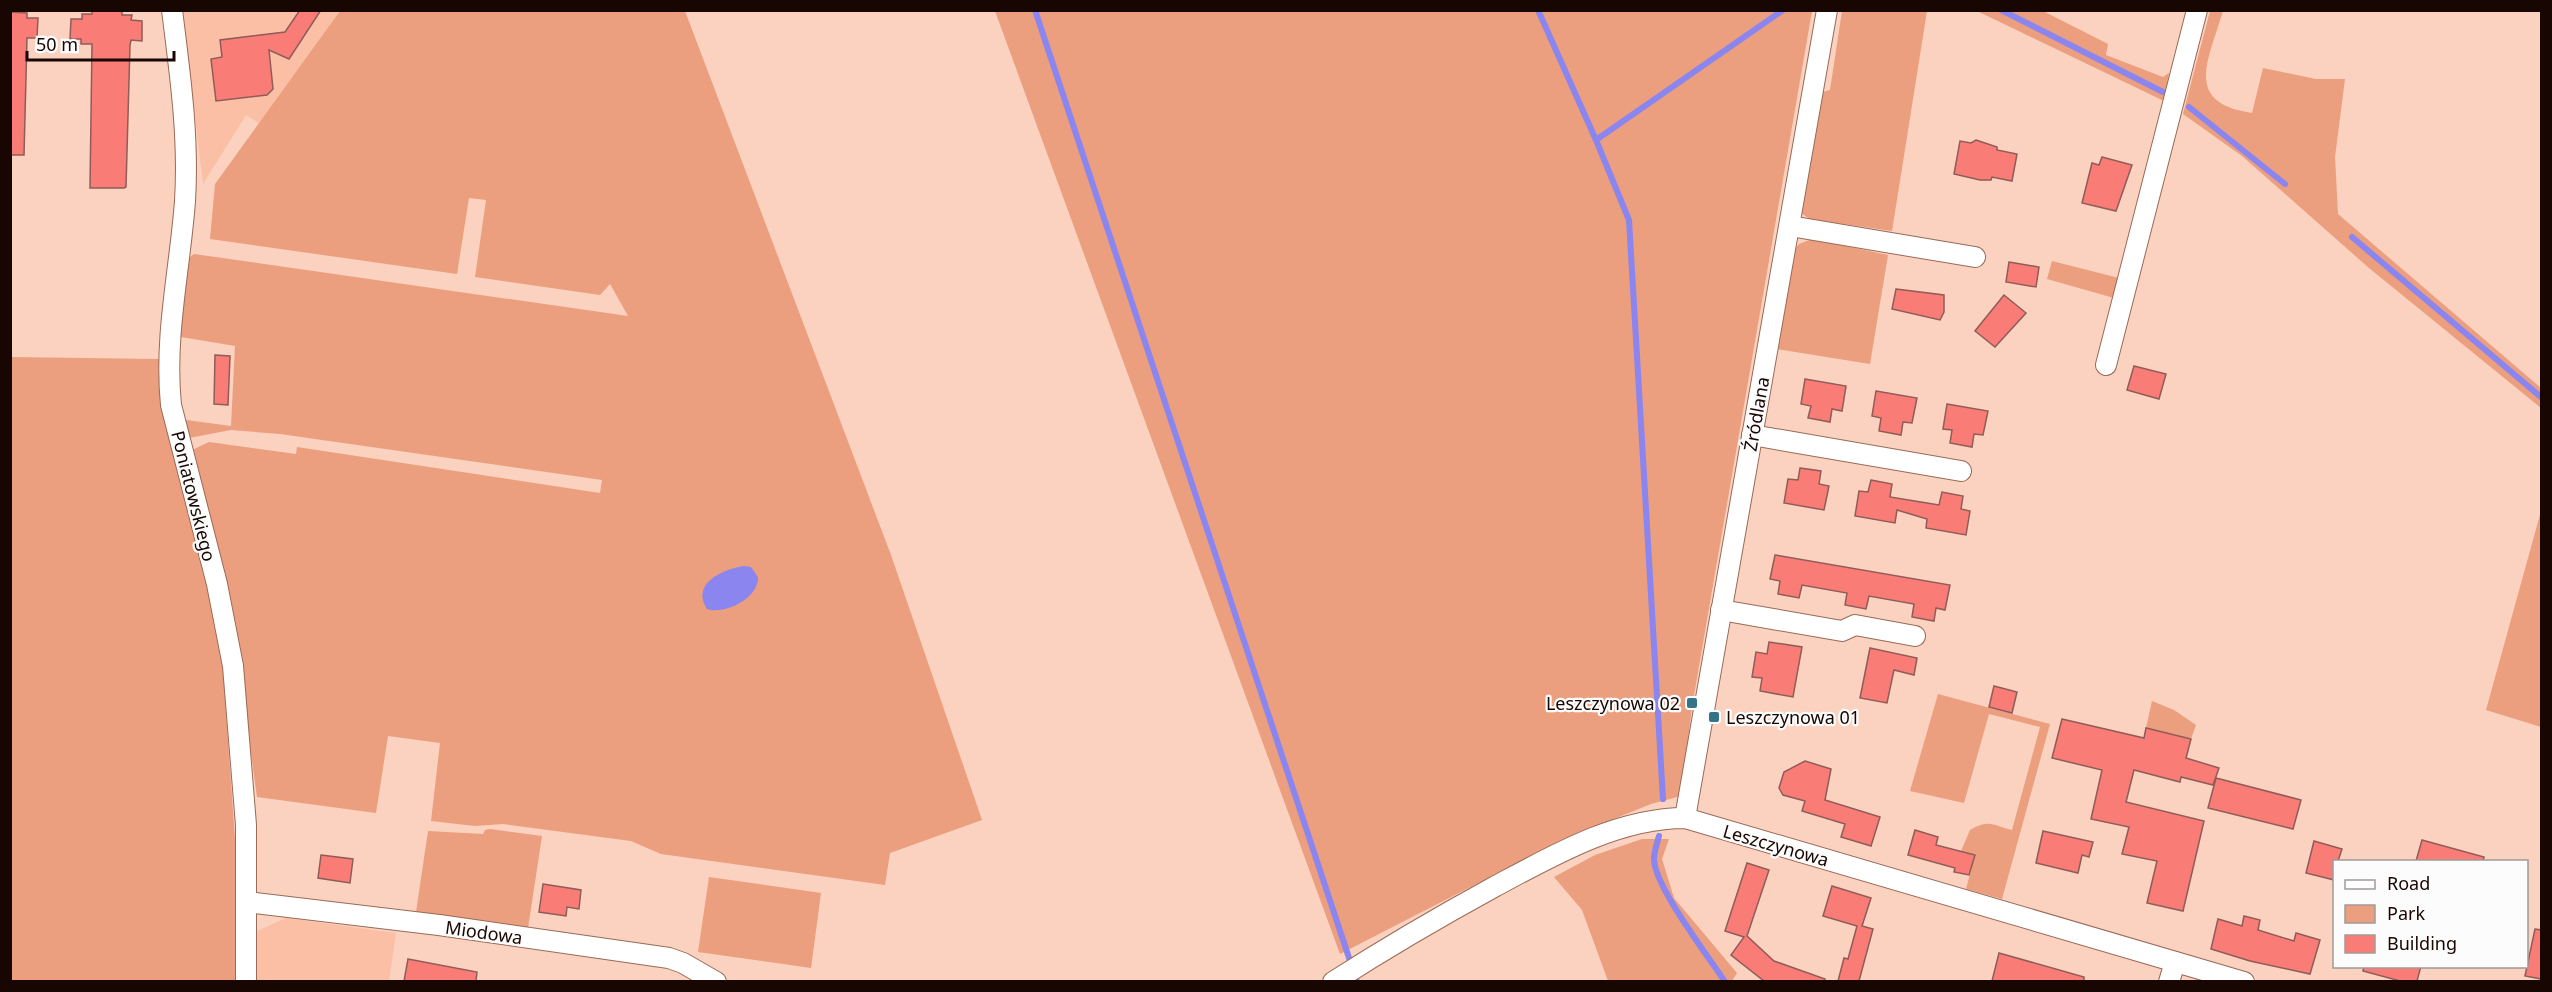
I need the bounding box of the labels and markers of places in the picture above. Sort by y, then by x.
place label: Leszczynowa 02 [1546,691,1680,715]
marker: Leszczynowa 02 [1685,696,1699,710]
place label: Leszczynowa 01 [1726,705,1860,729]
marker: Leszczynowa 01 [1707,710,1721,724]

